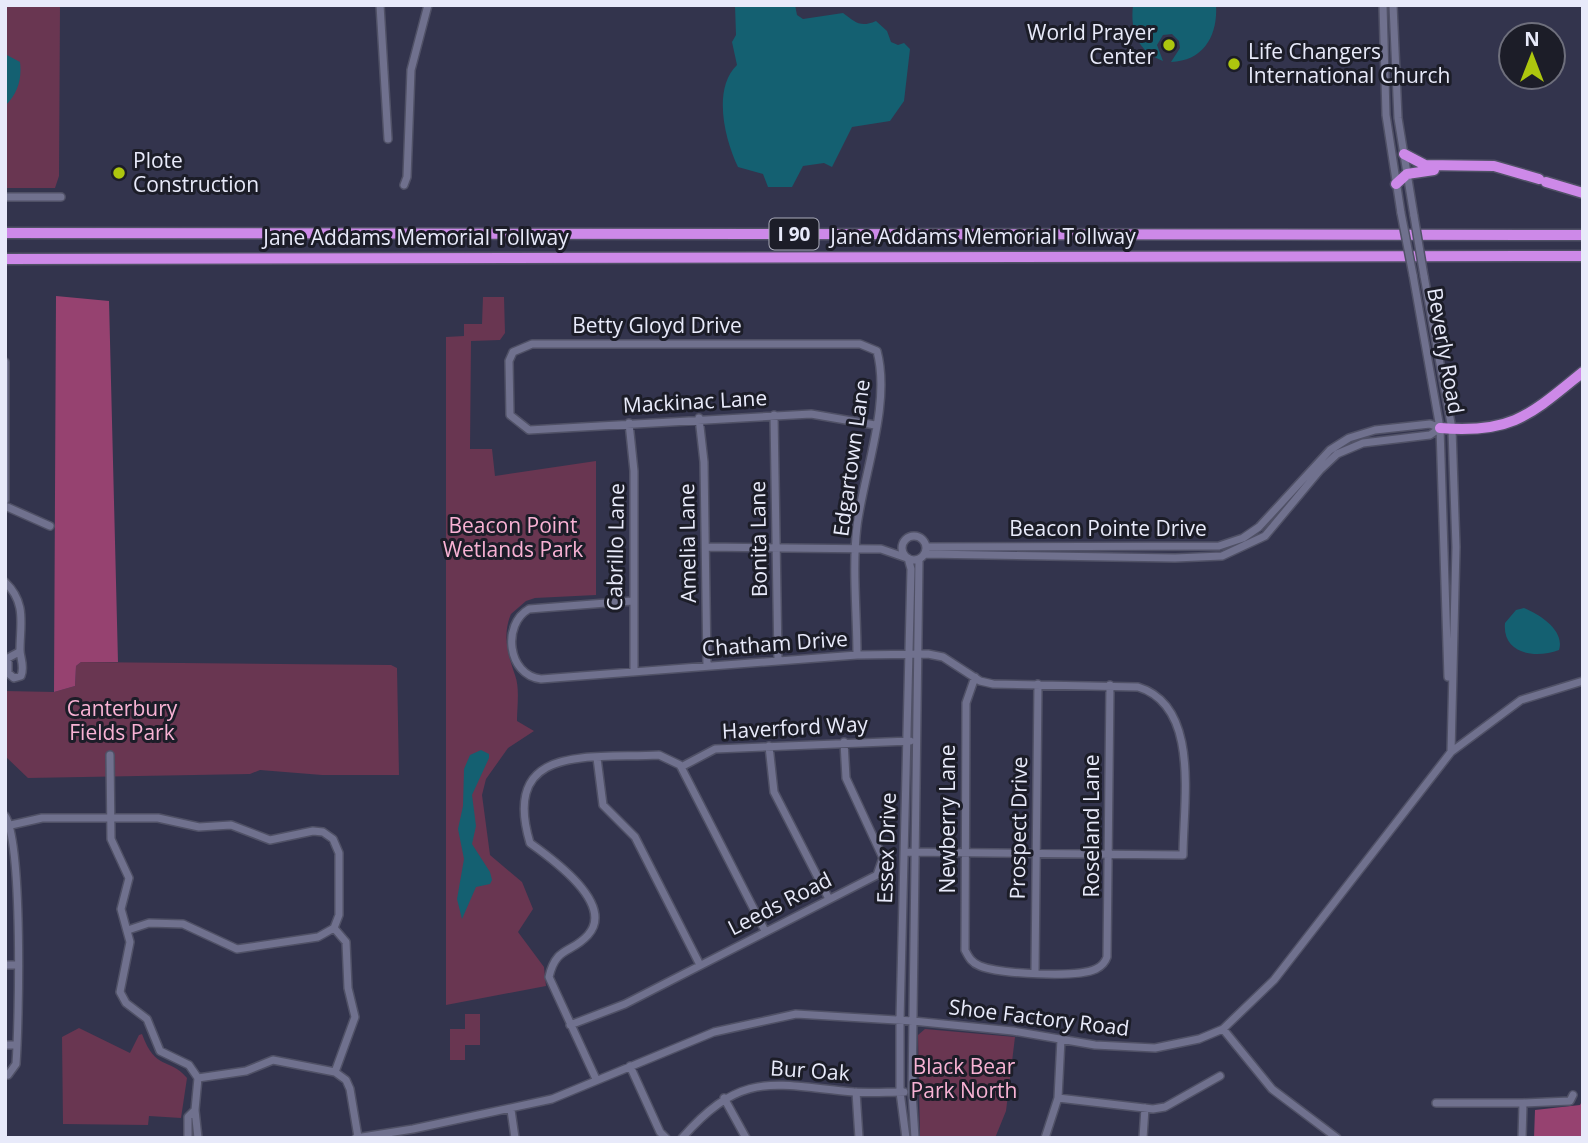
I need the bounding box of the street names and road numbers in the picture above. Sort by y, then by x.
road number: I 90 [770,218,818,250]
street label: Jane Addams Memorial Tollway [828,222,1136,250]
street label: Jane Addams Memorial Tollway [261,223,569,251]
street label: Beverly Road [1421,286,1471,416]
street label: Betty Gloyd Drive [572,311,742,339]
street label: Edgartown Lane [826,378,876,538]
street label: Mackinac Lane [622,383,768,419]
street label: Bonita Lane [743,481,773,597]
street label: Cabrillo Lane [600,483,630,611]
street label: Amelia Lane [672,483,702,603]
street label: Beacon Pointe Drive [1009,514,1207,542]
street label: Chatham Drive [701,624,849,662]
street label: Haverford Way [721,709,869,745]
street label: Newberry Lane [933,745,961,893]
street label: Roseland Lane [1077,755,1105,897]
street label: Prospect Drive [1003,756,1033,900]
street label: Essex Drive [870,792,902,904]
street label: Leeds Road [723,865,836,941]
street label: Shoe Factory Road [947,992,1131,1042]
street label: Bur Oak [769,1053,851,1087]

